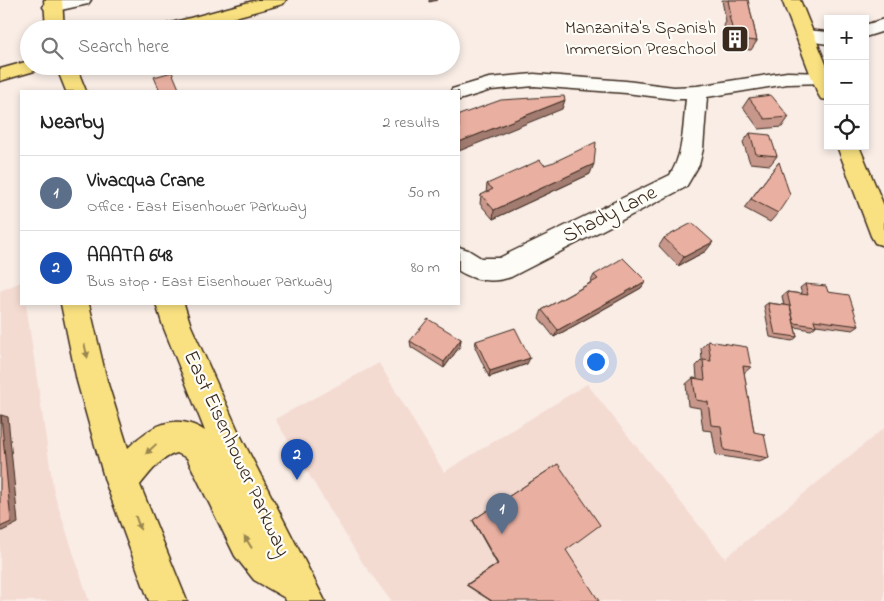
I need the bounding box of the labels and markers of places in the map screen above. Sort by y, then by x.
place label: Manzanita's Spanish Immersion Preschool [565,16,716,63]
building icon: Manzanita's Spanish Immersion Preschool [720,24,750,54]
pin: 2 [281,439,313,480]
pin: 1 [486,493,518,534]

